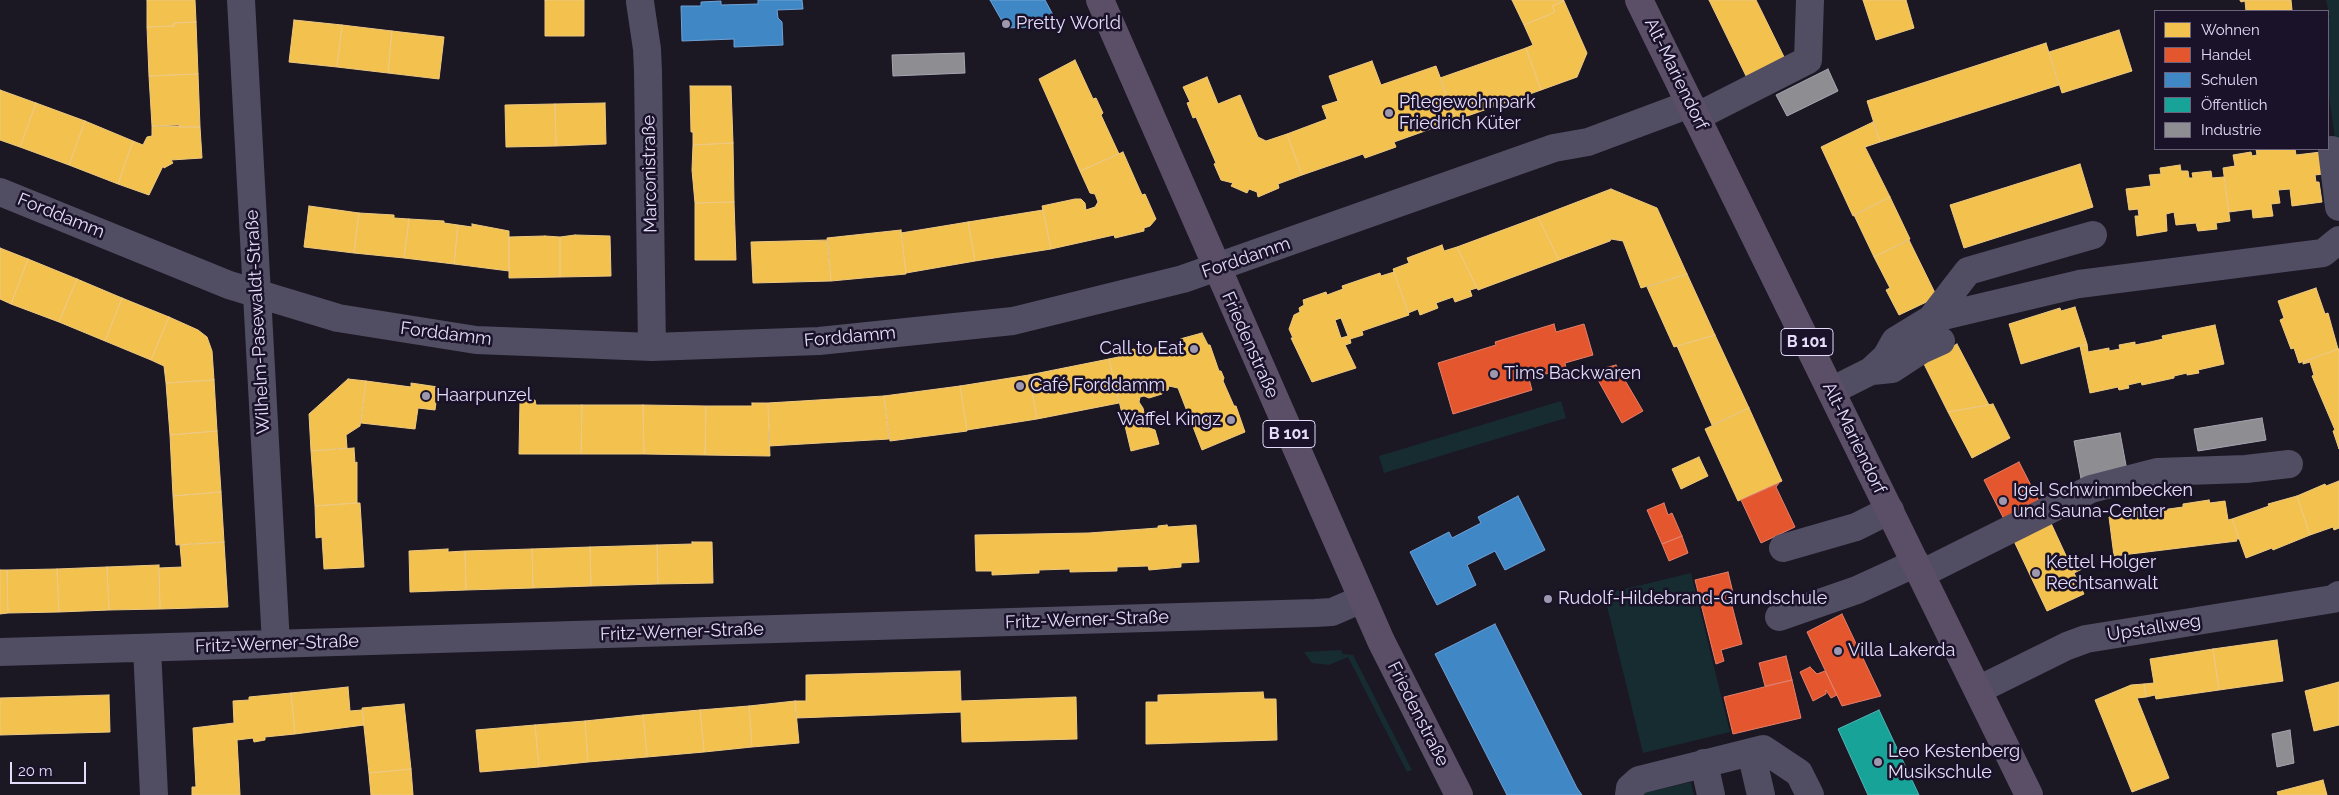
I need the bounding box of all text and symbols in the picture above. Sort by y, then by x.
legend [2154,10,2329,150]
place label: Pretty World [1016,13,1121,35]
street label: Alt-Mariendorf [1640,15,1712,133]
marker: Pretty World [1000,18,1012,30]
text: Wohnen [2201,21,2260,39]
text: Handel [2201,46,2251,64]
text: Schulen [2201,71,2258,89]
place label: Pflegewohnpark Friedrich Küter [1399,92,1535,134]
text: Öffentlich [2201,96,2268,114]
marker: Pflegewohnpark Friedrich Küter [1383,107,1395,119]
street label: Marconistraße [638,115,662,233]
text: Industrie [2201,121,2261,139]
street label: Forddamm [14,189,108,243]
street label: Wilhelm-Pasewaldt-Straße [241,209,275,435]
street label: Forddamm [1199,233,1293,283]
street label: Friedenstraße [1217,288,1283,402]
street label: Forddamm [399,318,493,350]
street label: Forddamm [803,322,897,352]
road number: B 101 [1781,328,1833,356]
place label: Call to Eat [1100,338,1184,360]
marker: Call to Eat [1188,343,1200,355]
place label: Tims Backwaren [1504,363,1641,385]
marker: Tims Backwaren [1488,368,1500,380]
place label: Café Forddamm [1030,375,1165,397]
street label: Alt-Mariendorf [1818,379,1890,497]
marker: Café Forddamm [1014,380,1026,392]
place label: Haarpunzel [436,385,532,407]
marker: Haarpunzel [420,390,432,402]
place label: Waffel Kingz [1117,409,1221,431]
marker: Waffel Kingz [1225,414,1237,426]
road number: B 101 [1263,420,1315,448]
place label: Igel Schwimmbecken und Sauna-Center [2013,480,2193,522]
marker: Igel Schwimmbecken und Sauna-Center [1997,495,2009,507]
place label: Kettel Holger Rechtsanwalt [2046,552,2158,594]
marker: Kettel Holger Rechtsanwalt [2030,567,2042,579]
place label: Rudolf-Hildebrand-Grundschule [1558,588,1827,610]
marker: Rudolf-Hildebrand-Grundschule [1542,593,1554,605]
street label: Fritz-Werner-Straße [1005,606,1169,634]
street label: Upstallweg [2106,610,2202,646]
street label: Fritz-Werner-Straße [600,618,764,646]
street label: Fritz-Werner-Straße [195,630,359,658]
place label: Villa Lakerda [1848,640,1955,662]
marker: Villa Lakerda [1832,645,1844,657]
street label: Friedenstraße [1382,658,1454,770]
place label: Leo Kestenberg Musikschule [1888,741,2020,784]
scale bar [12,752,89,784]
marker: Leo Kestenberg Musikschule [1872,756,1884,768]
text: 20 m [18,762,53,780]

